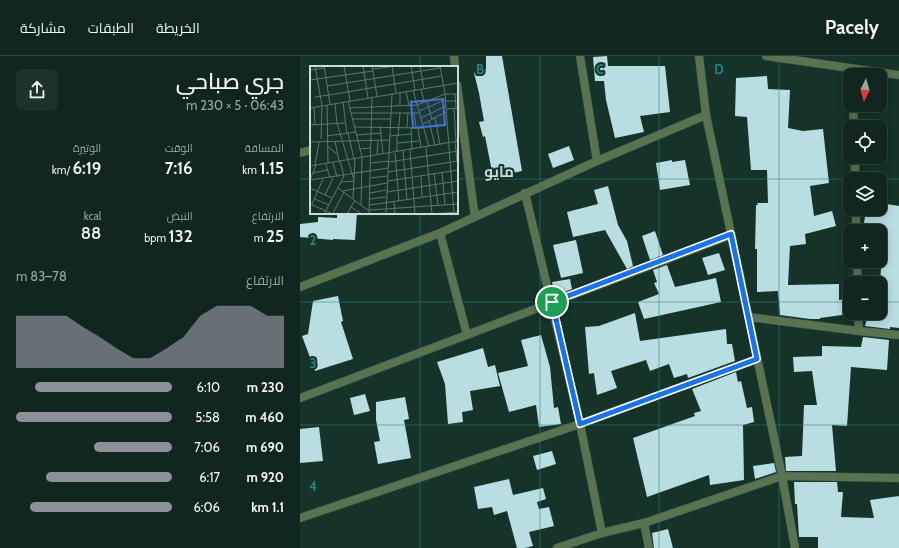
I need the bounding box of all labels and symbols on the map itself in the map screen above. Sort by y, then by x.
text: B [476,61,484,77]
text: C [596,61,604,77]
text: D [714,61,724,77]
inset map [310,66,458,214]
north arrow [843,68,887,112]
district label: مايو [484,163,514,181]
text: 2 [310,232,317,248]
pin [535,285,569,319]
text: 3 [309,355,317,371]
text: 4 [309,478,317,494]

